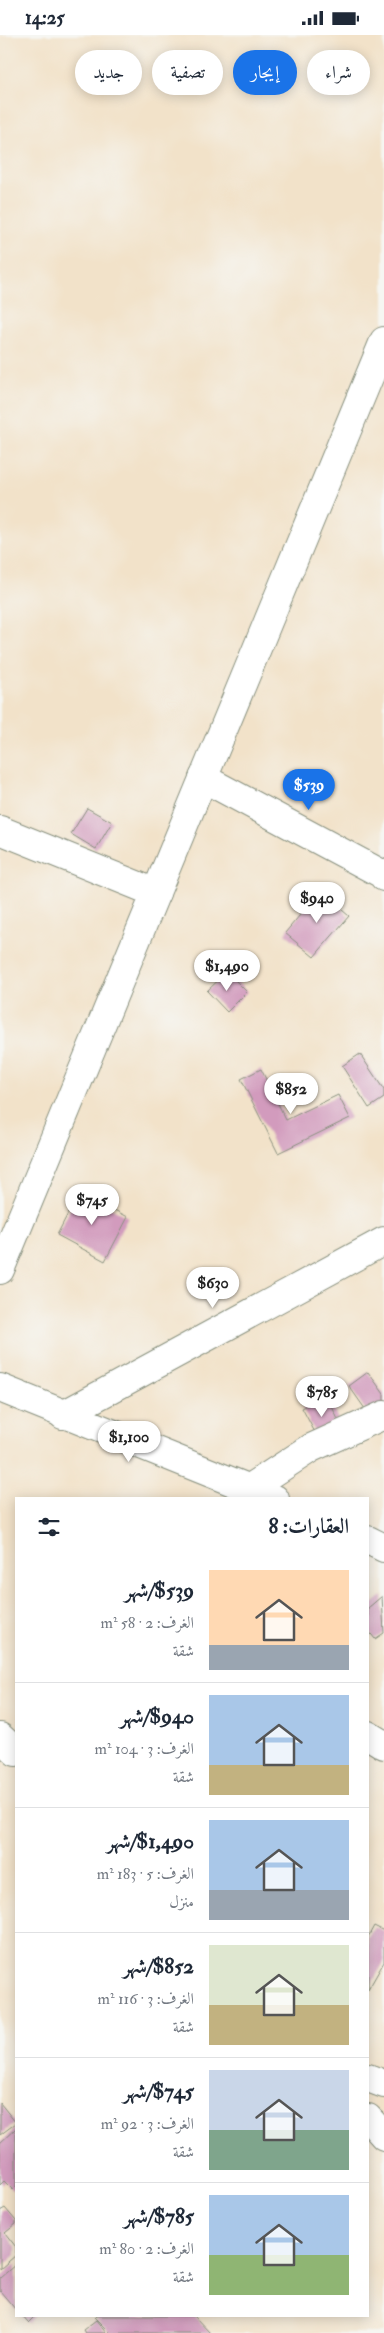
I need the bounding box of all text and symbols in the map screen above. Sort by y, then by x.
text: 14:25 [25,6,65,30]
chip: جديد [75,50,142,95]
chip: تصفية [152,50,223,95]
chip: إيجار [233,50,297,95]
chip: شراء [307,50,370,95]
pin: $539 [279,769,339,811]
text: $539 [294,775,324,795]
pin: $940 [287,881,347,924]
text: $940 [300,888,334,908]
pin: $1,490 [186,949,268,992]
text: $1,490 [205,956,249,976]
pin: $852 [261,1073,321,1115]
text: $852 [275,1079,307,1099]
pin: $745 [62,1183,122,1226]
text: $745 [76,1190,108,1210]
pin: $630 [183,1267,243,1309]
text: $630 [197,1273,229,1293]
pin: $785 [292,1375,352,1418]
text: $785 [307,1382,337,1402]
pin: $1,100 [88,1421,170,1463]
text: $1,100 [109,1427,149,1447]
icon: filters [35,1513,63,1541]
text: العقارات: 8 [268,1513,349,1540]
text: $539/شهر [125,1577,194,1604]
icon: home [249,1590,309,1650]
text: الغرف: 2 · 58 m² [100,1613,194,1633]
text: شقة [173,1641,194,1661]
text: $940/شهر [120,1703,194,1730]
icon: home [249,1715,309,1775]
text: الغرف: 3 · 104 m² [95,1739,194,1759]
text: شقة [173,1767,194,1787]
text: $1,490/شهر [107,1828,194,1855]
icon: home [249,1840,309,1900]
text: الغرف: 5 · 183 m² [97,1864,194,1884]
text: منزل [169,1892,194,1912]
text: $852/شهر [123,1953,194,1980]
icon: home [249,1965,309,2025]
text: الغرف: 3 · 116 m² [98,1989,194,2009]
text: شقة [173,2017,194,2037]
text: $745/شهر [123,2078,194,2105]
icon: home [249,2090,309,2150]
text: الغرف: 3 · 92 m² [101,2114,194,2134]
text: شقة [173,2142,194,2162]
text: $785/شهر [124,2203,194,2230]
icon: home [249,2215,309,2275]
text: الغرف: 2 · 80 m² [99,2239,194,2259]
text: شقة [173,2267,194,2287]

